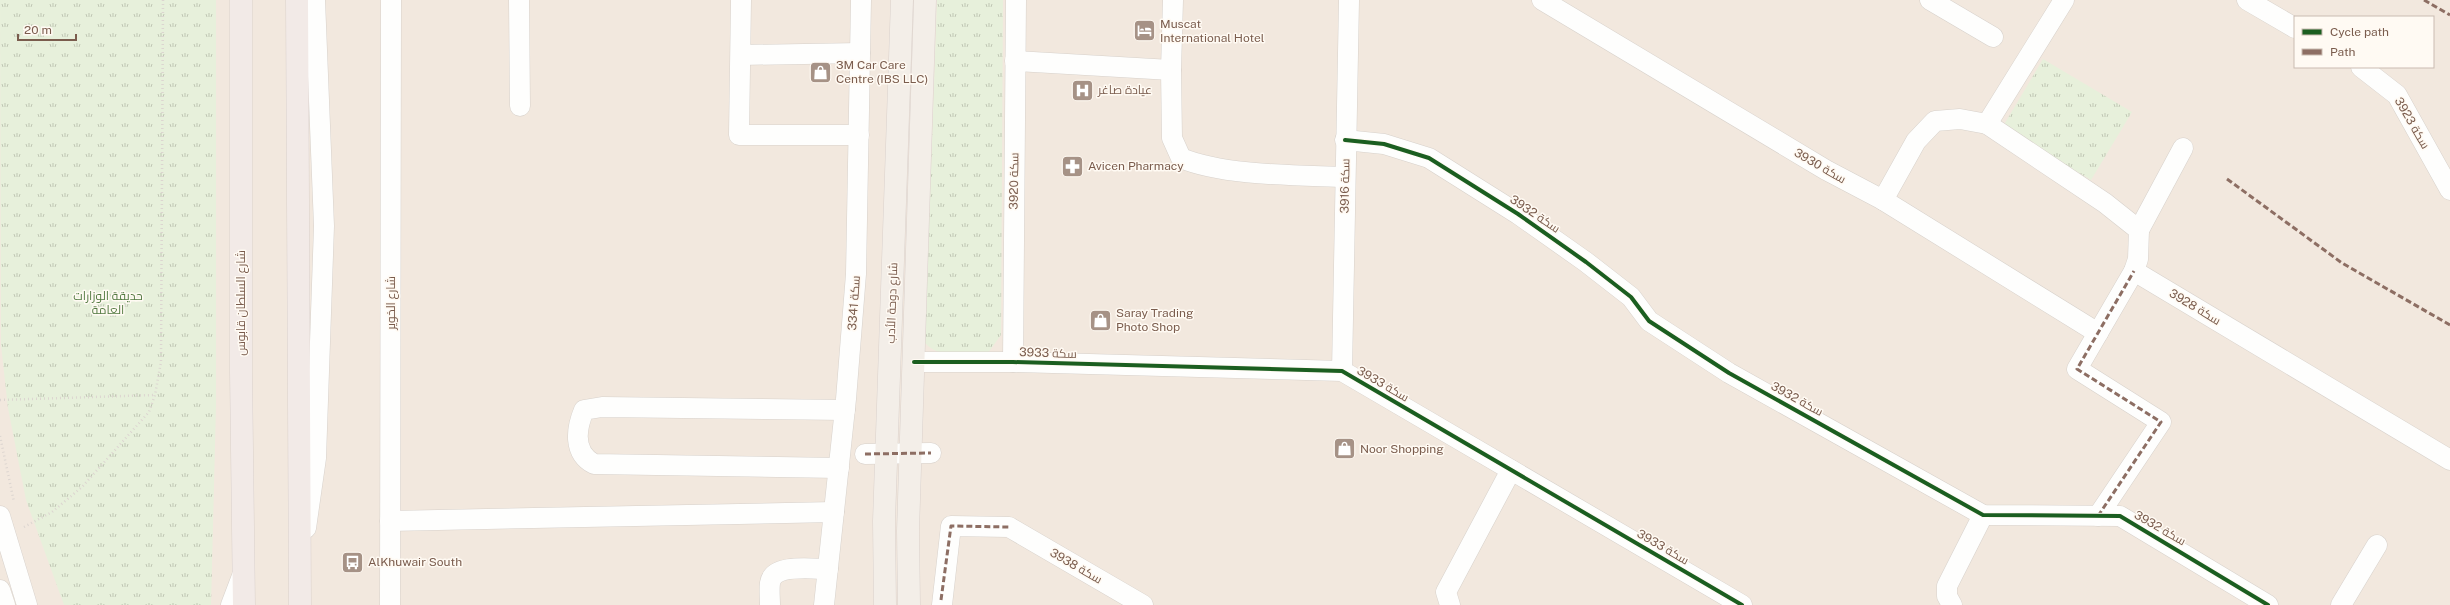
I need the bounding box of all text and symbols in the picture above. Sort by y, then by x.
scale bar [18,16,76,42]
legend [2294,16,2434,68]
place label: Muscat International Hotel [1160,17,1265,45]
hotel icon: Muscat International Hotel [1132,18,1158,44]
text: 20 m [24,23,52,37]
text: Cycle path [2330,25,2389,39]
text: Path [2330,45,2356,59]
place label: 3M Car Care Centre (IBS LLC) [836,58,928,86]
shop icon: 3M Car Care Centre (IBS LLC) [807,59,833,85]
hospital icon: عيادة صاغر [1070,77,1096,103]
place label: عيادة صاغر [1097,83,1152,97]
street label: سكة 3923 [2392,95,2432,151]
street label: سكة 3930 [1792,146,1848,186]
street label: سكة 3920 [1007,152,1021,210]
pharmacy icon: Avicen Pharmacy [1059,153,1085,179]
street label: سكة 3916 [1338,158,1352,214]
place label: Avicen Pharmacy [1088,159,1184,173]
street label: سكة 3932 [1507,192,1563,236]
street label: شارع السلطان قابوس [234,250,249,356]
street label: شارع دوحة الأدب [884,262,901,344]
street label: سكة 3341 [845,275,863,331]
street label: شارع الخوير [384,276,399,331]
street label: سكة 3928 [2167,286,2223,328]
park label: حديقة الوزارات العامة [73,289,143,317]
place label: Saray Trading Photo Shop [1116,306,1193,334]
shop icon: Saray Trading Photo Shop [1087,307,1113,333]
street label: سكة 3933 [1019,345,1077,361]
street label: سكة 3933 [1355,364,1412,405]
street label: سكة 3932 [1769,379,1826,419]
shop icon: Noor Shopping [1332,436,1358,462]
place label: Noor Shopping [1360,442,1444,456]
street label: سكة 3932 [2132,508,2188,548]
street label: سكة 3933 [1635,527,1692,568]
street label: سكة 3938 [1047,545,1105,587]
bus stop icon: AlKhuwair South [339,549,365,575]
place label: AlKhuwair South [368,555,462,569]

